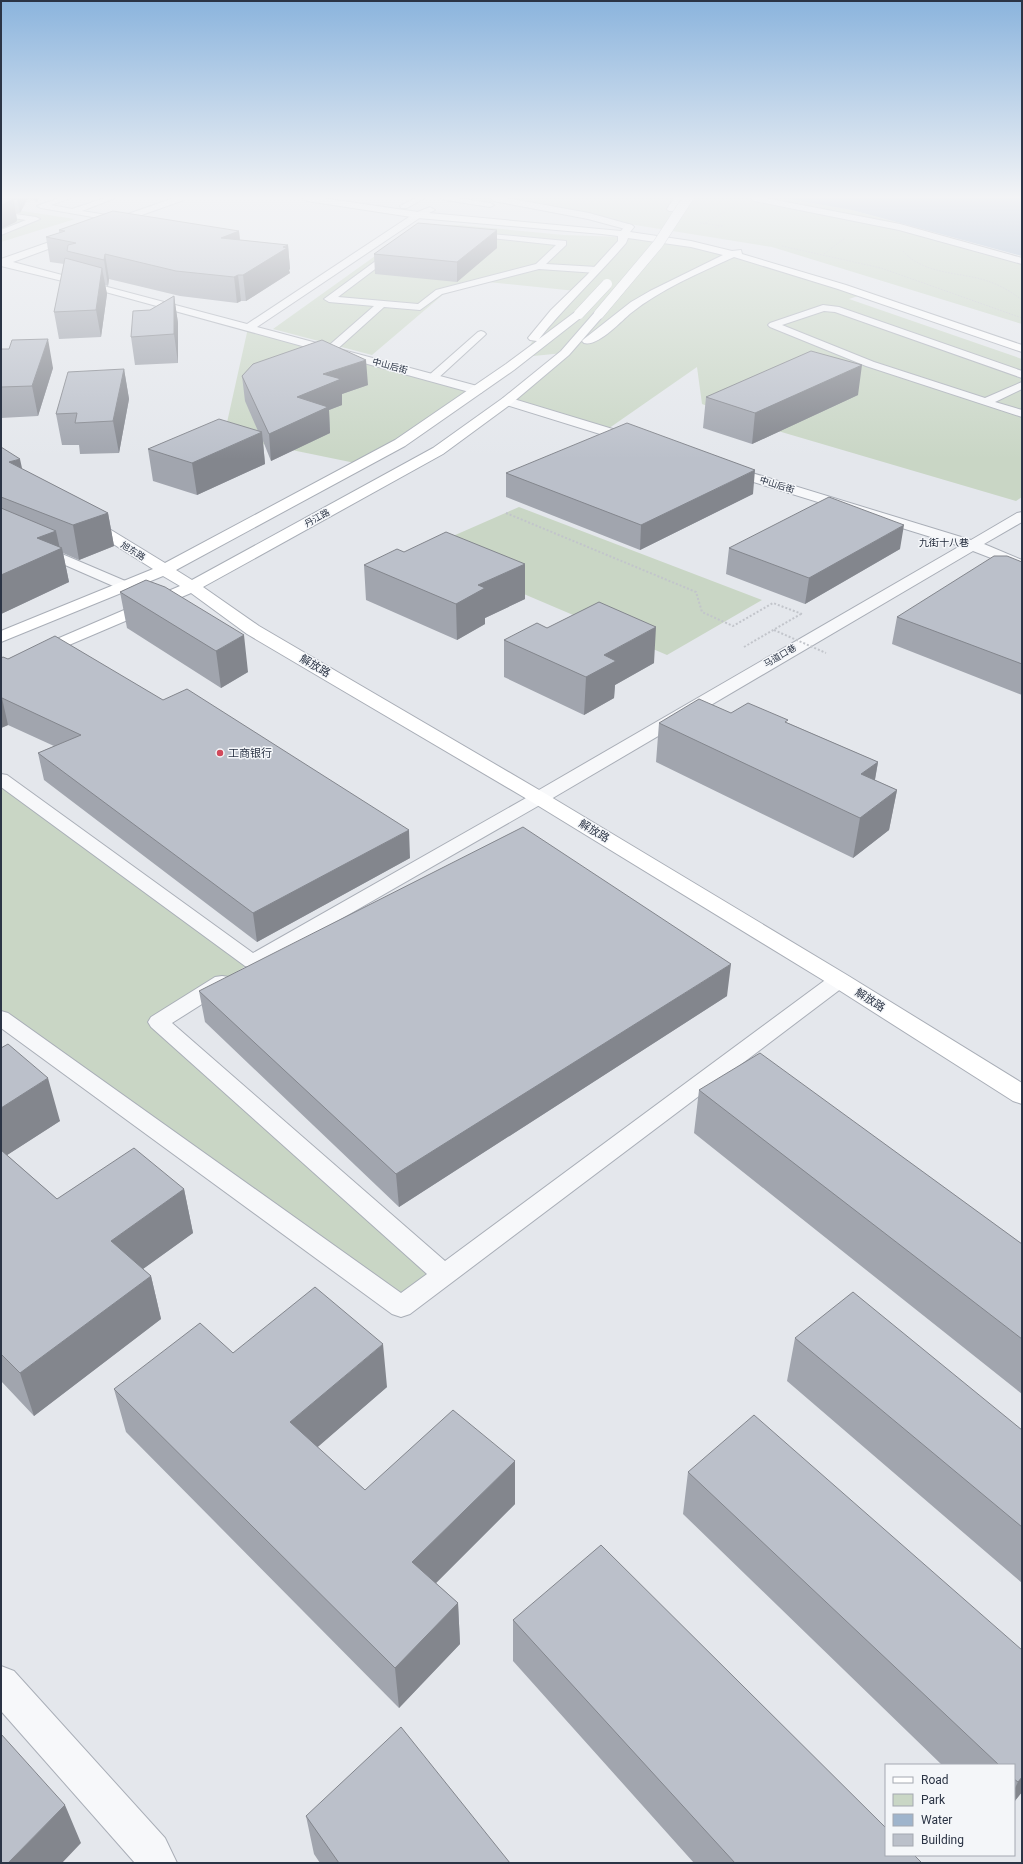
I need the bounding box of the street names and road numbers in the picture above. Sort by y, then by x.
street label: 中山后街 [371,357,409,375]
street label: 中山后街 [758,475,796,495]
street label: 丹江路 [303,507,331,529]
street label: 旭东路 [119,540,147,562]
street label: 马道口巷 [762,643,798,669]
street label: 解放路 [297,652,333,680]
street label: 解放路 [577,817,611,845]
street label: 解放路 [853,986,887,1014]

